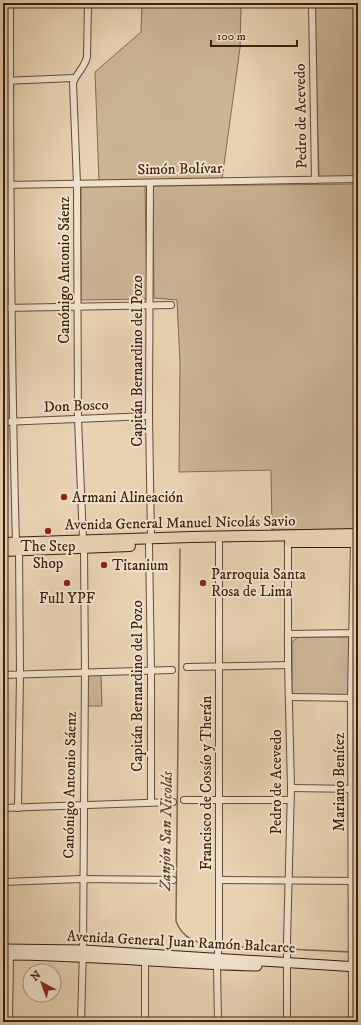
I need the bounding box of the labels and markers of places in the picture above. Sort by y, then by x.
place label: Armani Alineación [72,488,184,507]
marker: Armani Alineación [59,492,69,502]
marker: The Step Shop [43,526,53,536]
place label: The Step Shop [20,537,76,573]
place label: Titanium [112,556,168,575]
marker: Titanium [99,560,109,570]
place label: Parroquia Santa Rosa de Lima [211,565,306,601]
marker: Full YPF [62,578,72,588]
marker: Parroquia Santa Rosa de Lima [198,578,208,588]
place label: Full YPF [39,589,95,608]

